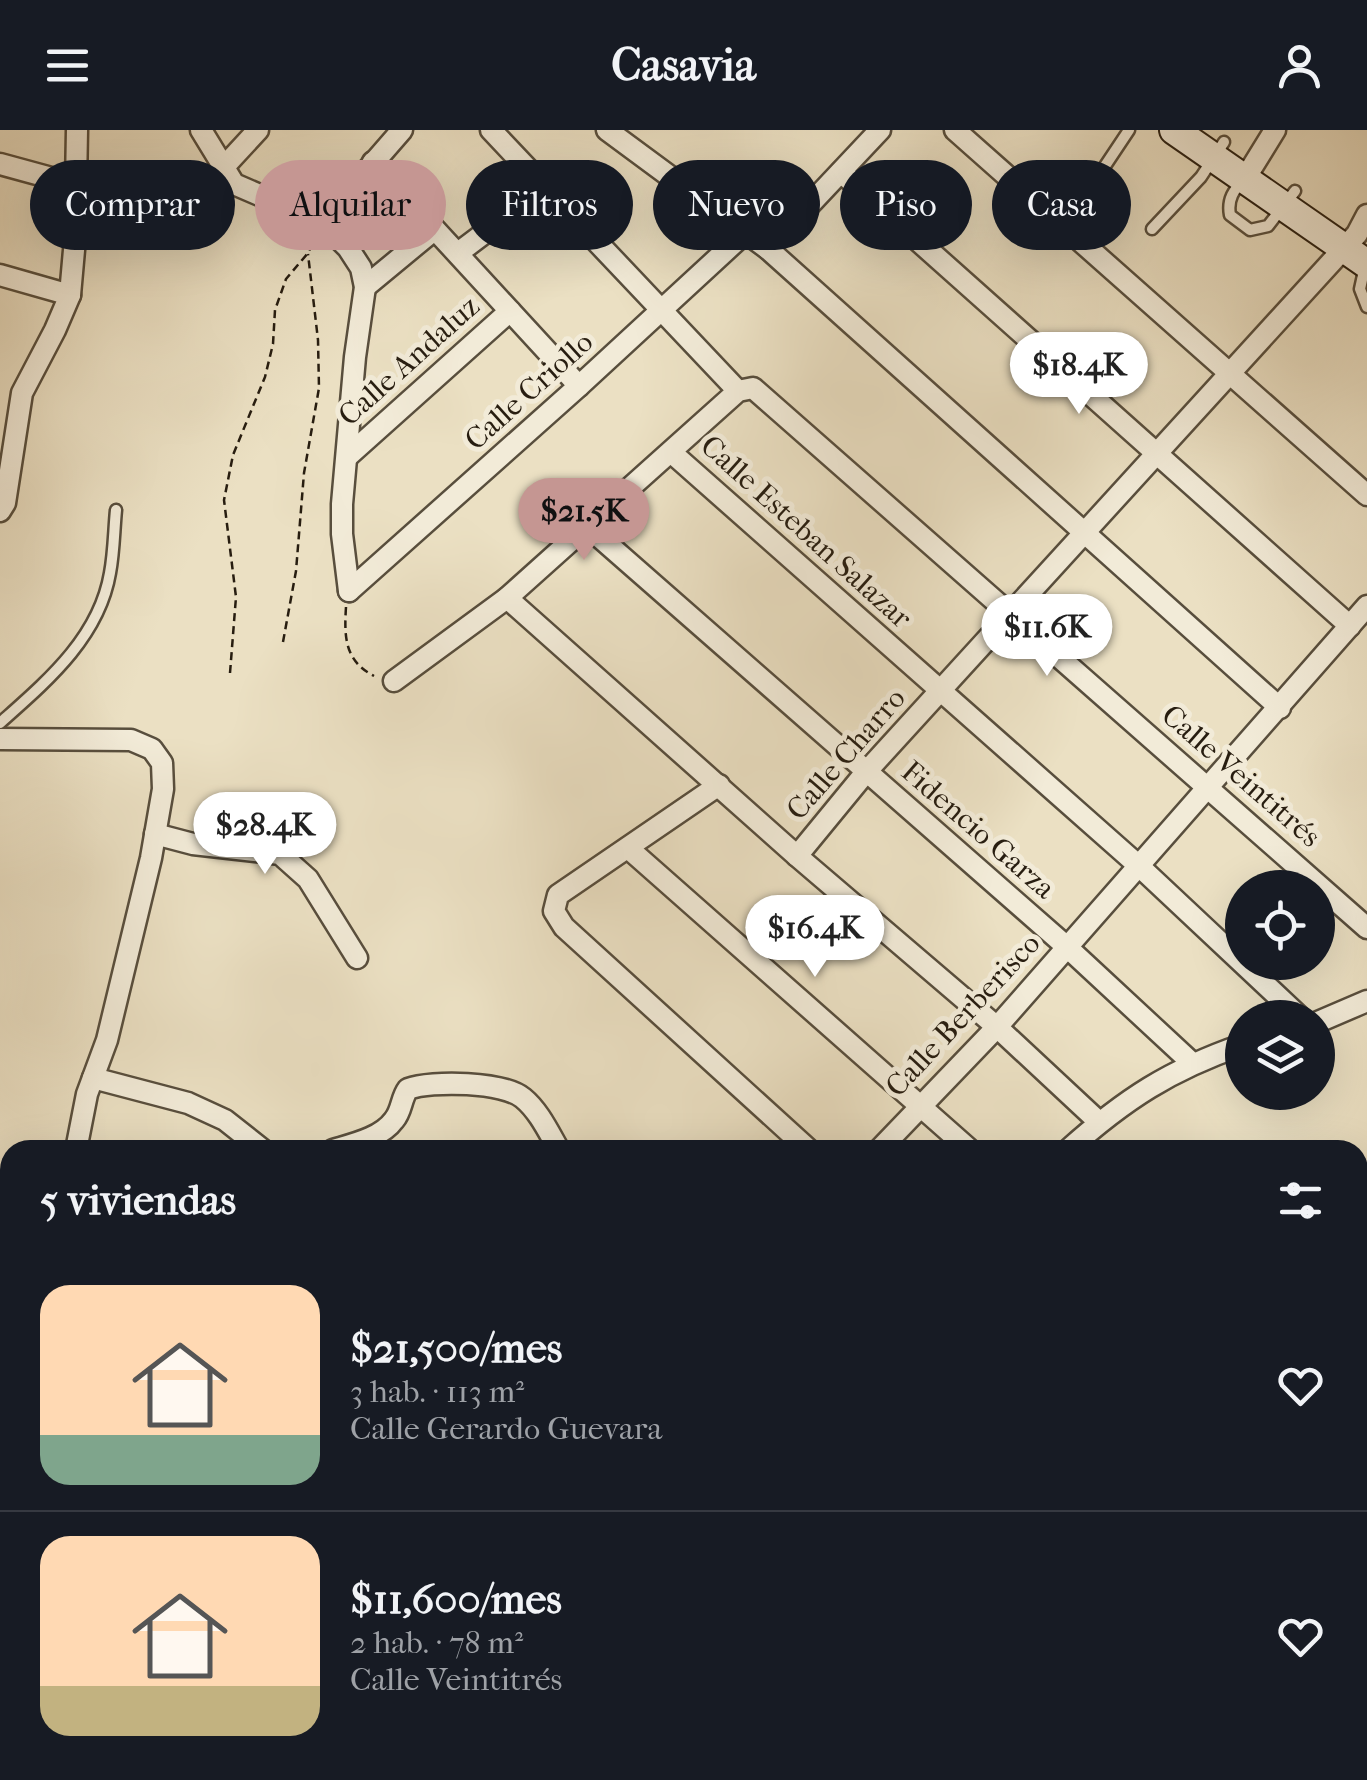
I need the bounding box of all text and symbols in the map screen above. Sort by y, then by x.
icon: menu [40,38,95,93]
icon: person [1272,38,1327,93]
text: Casavia [611,39,756,92]
chip: Comprar [30,160,235,250]
chip: Alquilar [255,160,446,250]
chip: Filtros [466,160,633,250]
chip: Nuevo [653,160,820,250]
chip: Piso [840,160,972,250]
chip: Casa [992,160,1131,250]
street label: Calle Andaluz [332,289,486,433]
street label: Calle Criollo [458,325,600,457]
pin: $18.4K [998,332,1160,417]
text: $18.4K [1032,346,1126,383]
street label: Calle Esteban Salazar [693,428,919,636]
pin: $21.5K [503,478,665,563]
text: $21.5K [540,492,628,529]
pin: $11.6K [966,594,1128,679]
text: $11.6K [1003,608,1091,645]
street label: Calle Charro [779,681,913,827]
street label: Calle Veintitrés [1154,698,1328,854]
street label: Fidencio Garza [894,754,1063,907]
pin: $28.4K [184,792,346,877]
text: $28.4K [215,806,315,843]
map controls [1225,870,1335,1110]
button: locate [1225,870,1335,980]
pin: $16.4K [734,895,896,980]
text: $16.4K [767,909,863,946]
street label: Calle Berberisco [878,926,1048,1104]
button: layers [1225,1000,1335,1110]
icon: filters [1273,1173,1328,1228]
text: 5 viviendas [40,1176,236,1225]
text: $21,500/mes [350,1324,562,1373]
icon: home [120,1325,240,1445]
icon: heart [1273,1358,1328,1413]
text: 3 hab. · 113 m² [350,1373,524,1410]
text: Calle Gerardo Guevara [350,1410,662,1447]
text: $11,600/mes [350,1575,562,1624]
icon: home [120,1576,240,1696]
icon: heart [1273,1609,1328,1664]
text: 2 hab. · 78 m² [350,1624,523,1661]
text: Calle Veintitrés [350,1661,562,1698]

